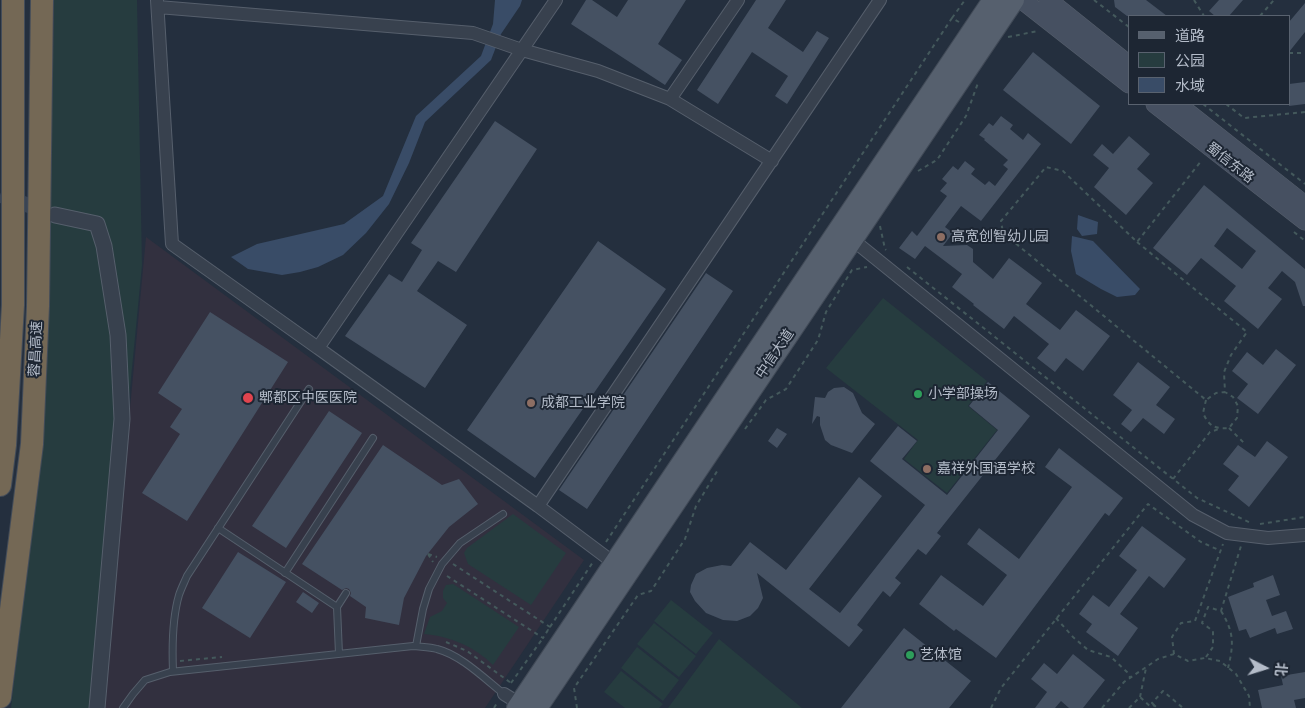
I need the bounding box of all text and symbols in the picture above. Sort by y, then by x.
legend [1128,15,1290,105]
text: 道路 [1175,27,1205,45]
text: 公园 [1175,52,1205,70]
text: 水域 [1175,77,1205,95]
street label: 蜀信东路 [1203,139,1257,187]
place label: 高宽创智幼儿园 [951,229,1049,245]
marker: 高宽创智幼儿园 [935,231,947,243]
street label: 蓉昌高速 [26,321,46,377]
street label: 中信大道 [752,326,798,382]
place label: 小学部操场 [928,386,998,402]
marker: 小学部操场 [912,388,924,400]
place label: 郫都区中医医院 [259,390,357,406]
marker: 郫都区中医医院 [241,391,255,405]
place label: 成都工业学院 [541,395,625,411]
marker: 成都工业学院 [525,397,537,409]
place label: 嘉祥外国语学校 [937,461,1035,477]
marker: 嘉祥外国语学校 [921,463,933,475]
north arrow [1240,643,1290,693]
place label: 艺体馆 [920,647,962,663]
marker: 艺体馆 [904,649,916,661]
text: 北 [1271,662,1290,677]

